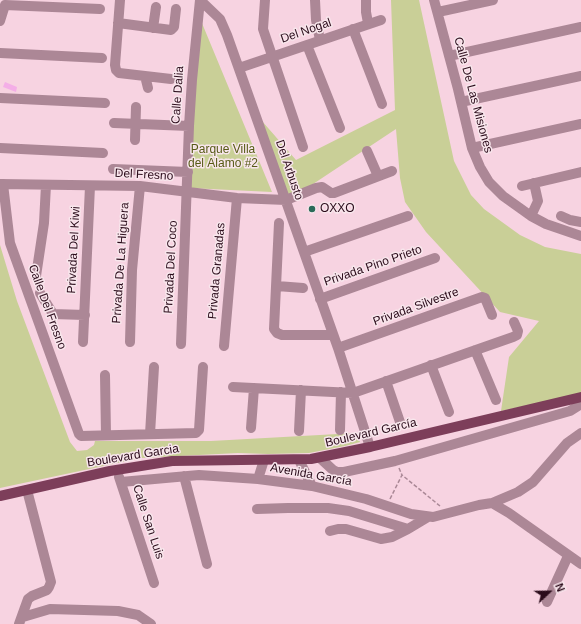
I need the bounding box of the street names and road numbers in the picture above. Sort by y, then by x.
street label: Del Nogal [279,16,333,46]
street label: Calle De Las Misiones [451,35,495,155]
street label: Calle Dalia [169,66,187,124]
street label: Del Arbusto [272,138,306,202]
street label: Del Fresno [114,166,174,184]
street label: Privada De La Higuera [110,202,132,324]
street label: Privada Del Kiwi [65,206,83,294]
street label: Privada Del Coco [161,220,181,314]
street label: Privada Granadas [206,222,228,320]
street label: Privada Pino Prieto [322,242,424,290]
street label: Calle Del Fresno [25,263,69,351]
street label: Privada Silvestre [371,285,461,329]
street label: Boulevard García [324,415,418,451]
street label: Boulevard Garcia [86,442,180,470]
street label: Avenida García [269,461,353,489]
street label: Calle San Luis [129,483,167,561]

